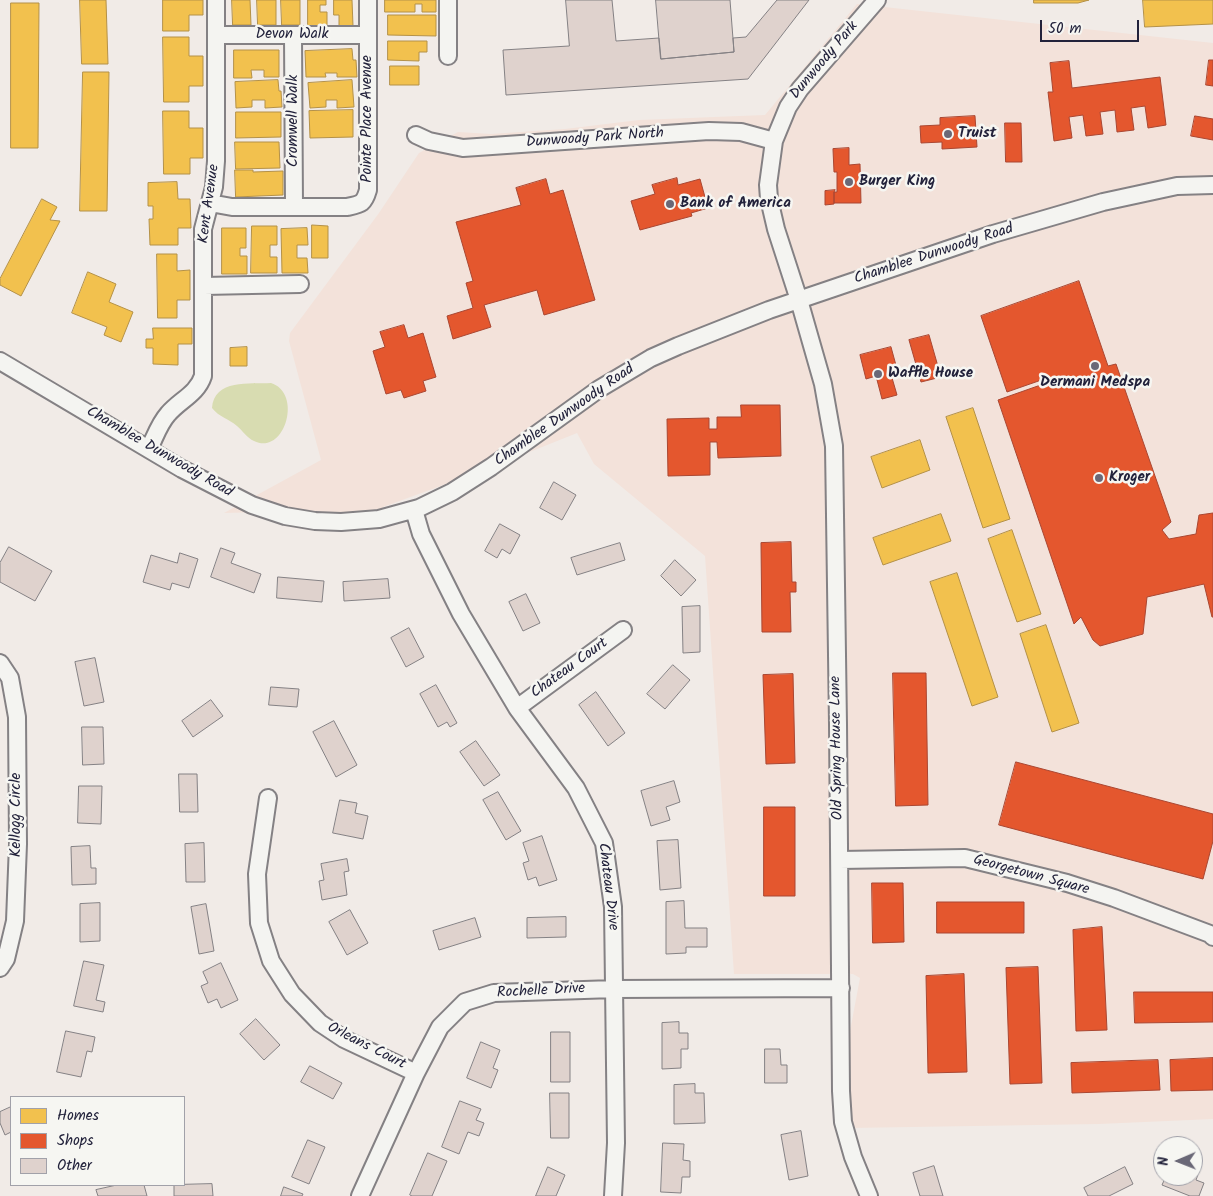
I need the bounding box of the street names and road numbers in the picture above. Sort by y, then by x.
street label: Dunwoody Park [787,18,863,104]
street label: Devon Walk [255,26,329,44]
street label: Pointe Place Avenue [359,55,377,183]
street label: Cromwell Walk [285,75,303,167]
street label: Dunwoody Park North [526,125,664,153]
street label: Kent Avenue [196,163,224,245]
street label: Chamblee Dunwoody Road [852,221,1016,289]
street label: Chamblee Dunwoody Road [492,361,638,471]
street label: Chamblee Dunwoody Road [83,404,235,502]
street label: Chateau Court [528,635,612,703]
street label: Old Spring House Lane [828,676,848,820]
street label: Kellogg Circle [8,773,26,857]
street label: Chateau Drive [593,842,621,932]
street label: Georgetown Square [971,852,1091,900]
street label: Rochelle Drive [496,981,586,1003]
street label: Orleans Court [324,1020,408,1074]

